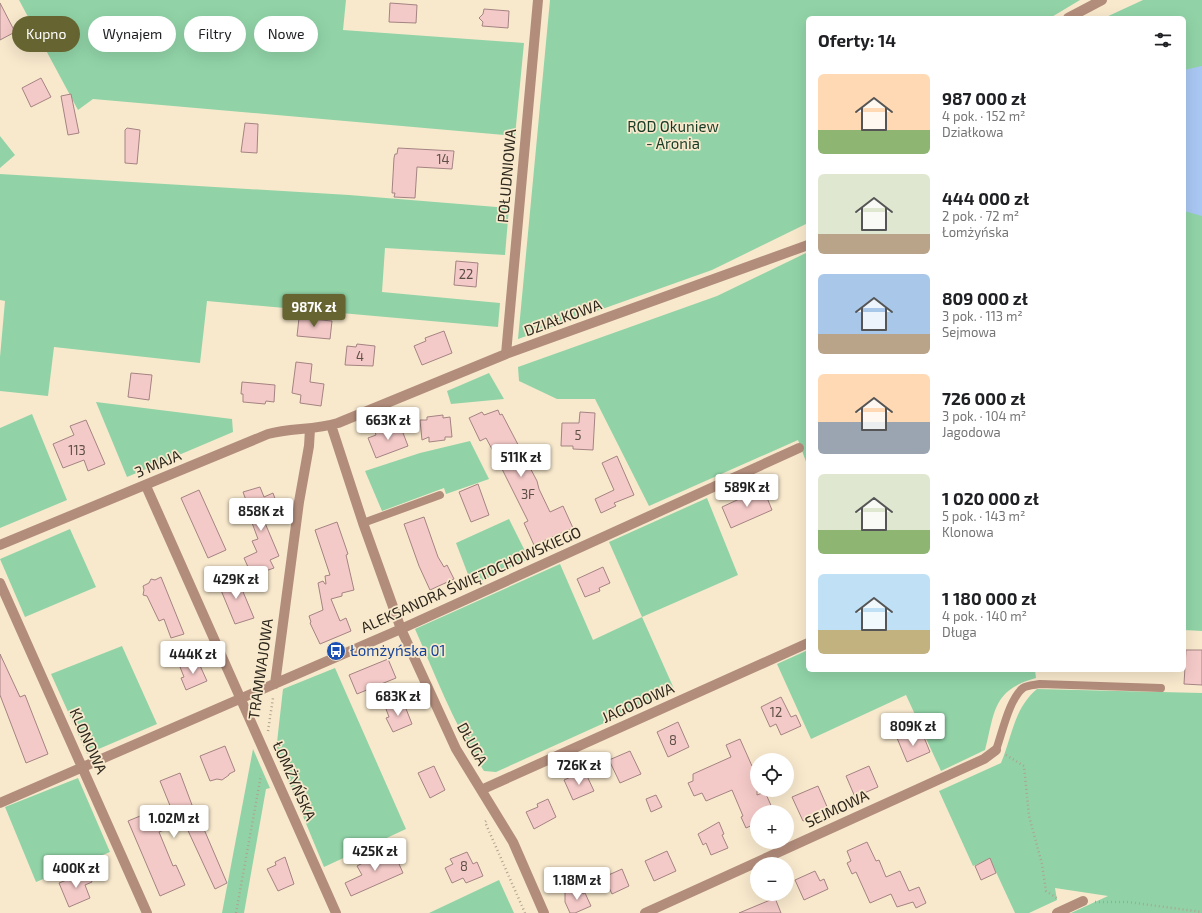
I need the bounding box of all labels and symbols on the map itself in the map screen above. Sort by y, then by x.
park label: ROD Okuniew - Aronia [627,117,719,152]
street label: POŁUDNIOWA [493,128,519,224]
house number: 14 [436,151,450,167]
house number: 22 [459,266,473,282]
pin: 987K zł [277,294,351,328]
street label: DZIAŁKOWA [521,294,605,339]
house number: 4 [356,348,364,364]
pin: 663K zł [351,407,425,441]
house number: 5 [575,427,582,443]
house number: 113 [68,442,86,458]
pin: 511K zł [484,444,558,478]
street label: 3 MAJA [132,445,184,481]
pin: 589K zł [710,474,784,508]
house number: 3F [521,486,535,502]
pin: 858K zł [224,498,298,532]
street label: ALEKSANDRA ŚWIĘTOCHOWSKIEGO [358,522,584,636]
pin: 429K zł [199,566,273,600]
street label: TRAMWAJOWA [244,616,276,721]
bus stop icon: Łomżyńska 01 [325,640,347,662]
pin: 444K zł [156,641,230,675]
place label: Łomżyńska 01 [350,641,446,659]
street label: JAGODOWA [599,678,677,726]
pin: 683K zł [361,683,435,717]
house number: 12 [770,704,782,720]
street label: KLONOWA [66,705,112,777]
pin: 809K zł [876,713,950,747]
street label: DŁUGA [454,719,492,769]
house number: 8 [669,732,677,748]
street label: ŁOMŻYŃSKA [269,738,321,824]
pin: 726K zł [542,752,616,786]
street label: SEJMOWA [802,785,872,831]
pin: 1.02M zł [133,805,215,839]
pin: 425K zł [338,838,412,872]
pin: 400K zł [39,855,113,889]
house number: 8 [460,858,468,874]
pin: 1.18M zł [536,867,618,901]

